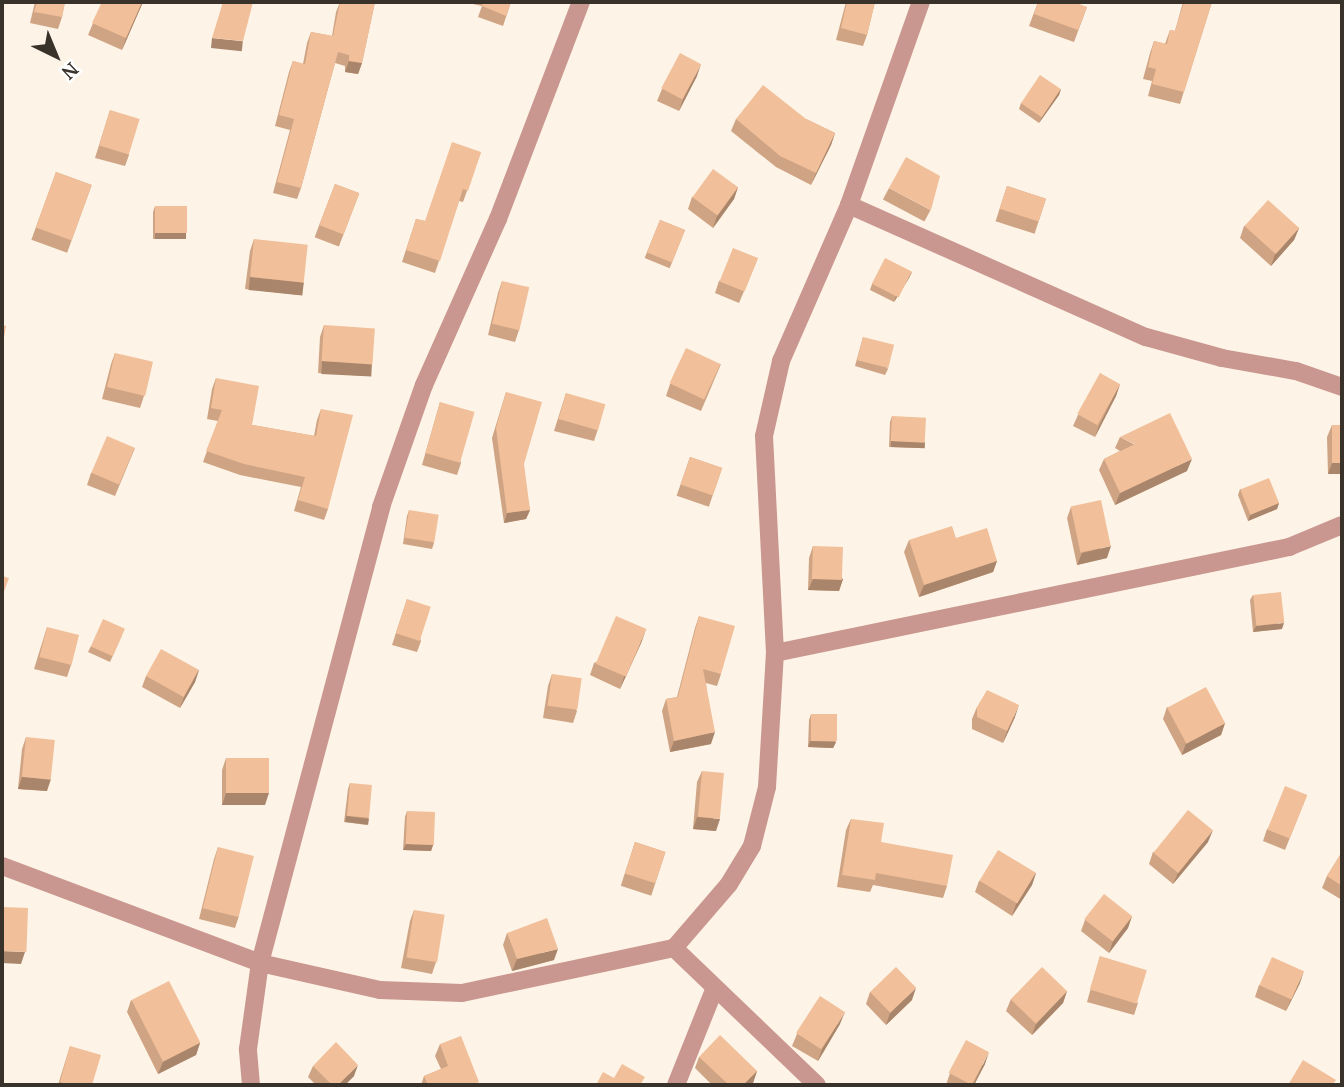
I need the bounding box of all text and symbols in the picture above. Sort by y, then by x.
north arrow [21,21,91,91]
text: N [57,58,84,86]

